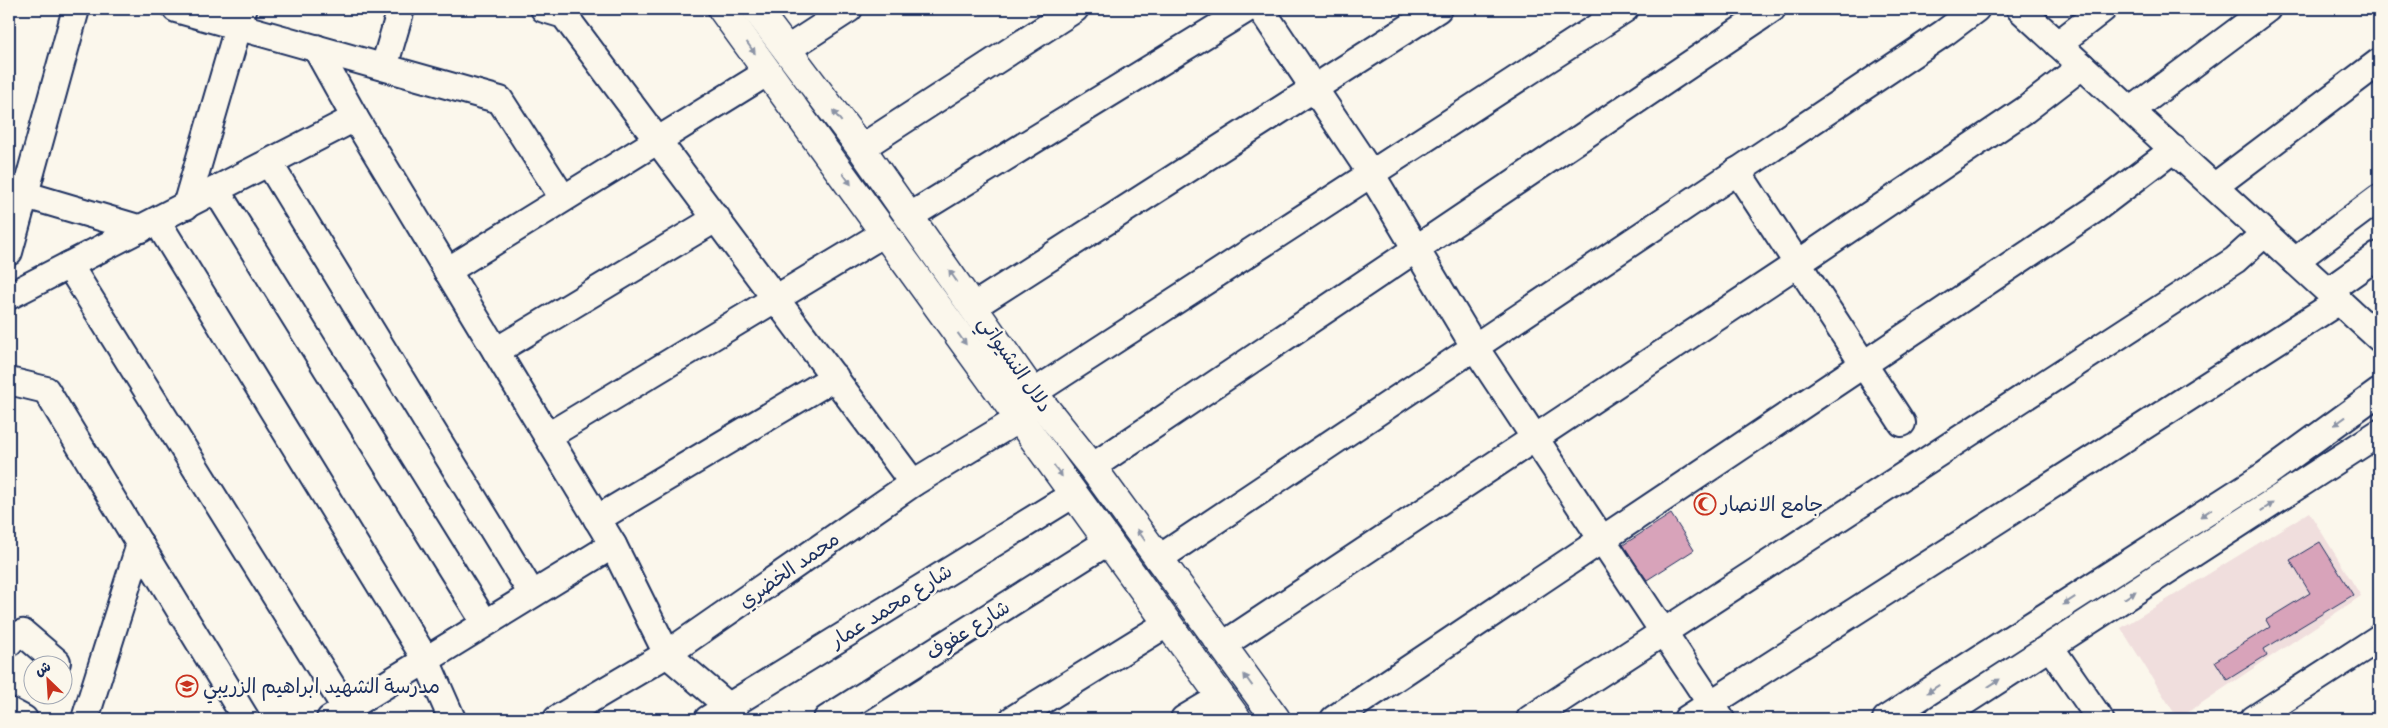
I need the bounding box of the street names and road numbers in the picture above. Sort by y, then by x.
street label: دلال النشيواتي [968,311,1057,420]
street label: محمد الخضري [734,526,845,616]
street label: شارع محمد عمار [824,558,957,655]
street label: شارع عفوف [921,594,1015,666]

